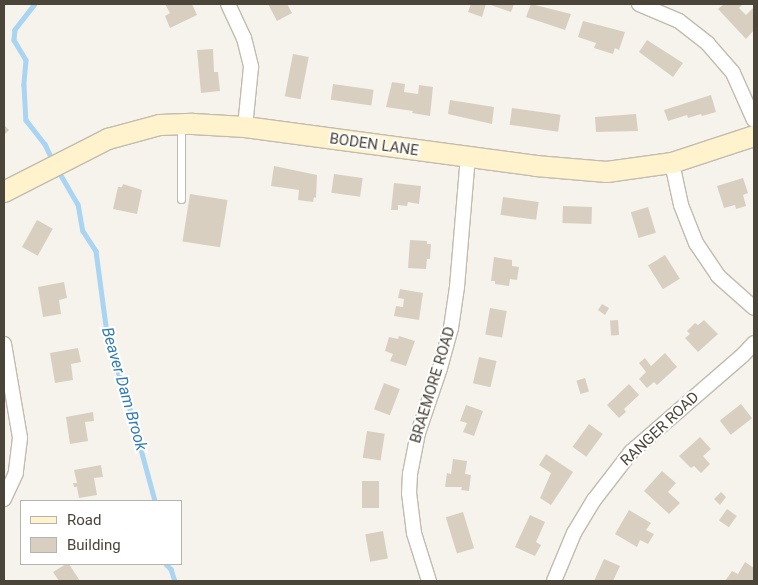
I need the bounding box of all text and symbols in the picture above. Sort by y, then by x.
street label: BODEN LANE [328,130,420,160]
water label: Beaver Dam Brook [97,325,151,453]
street label: BRAEMORE ROAD [407,325,459,445]
street label: RANGER ROAD [617,388,703,470]
legend [20,500,182,565]
text: Road [67,511,101,529]
text: Building [67,536,121,554]

